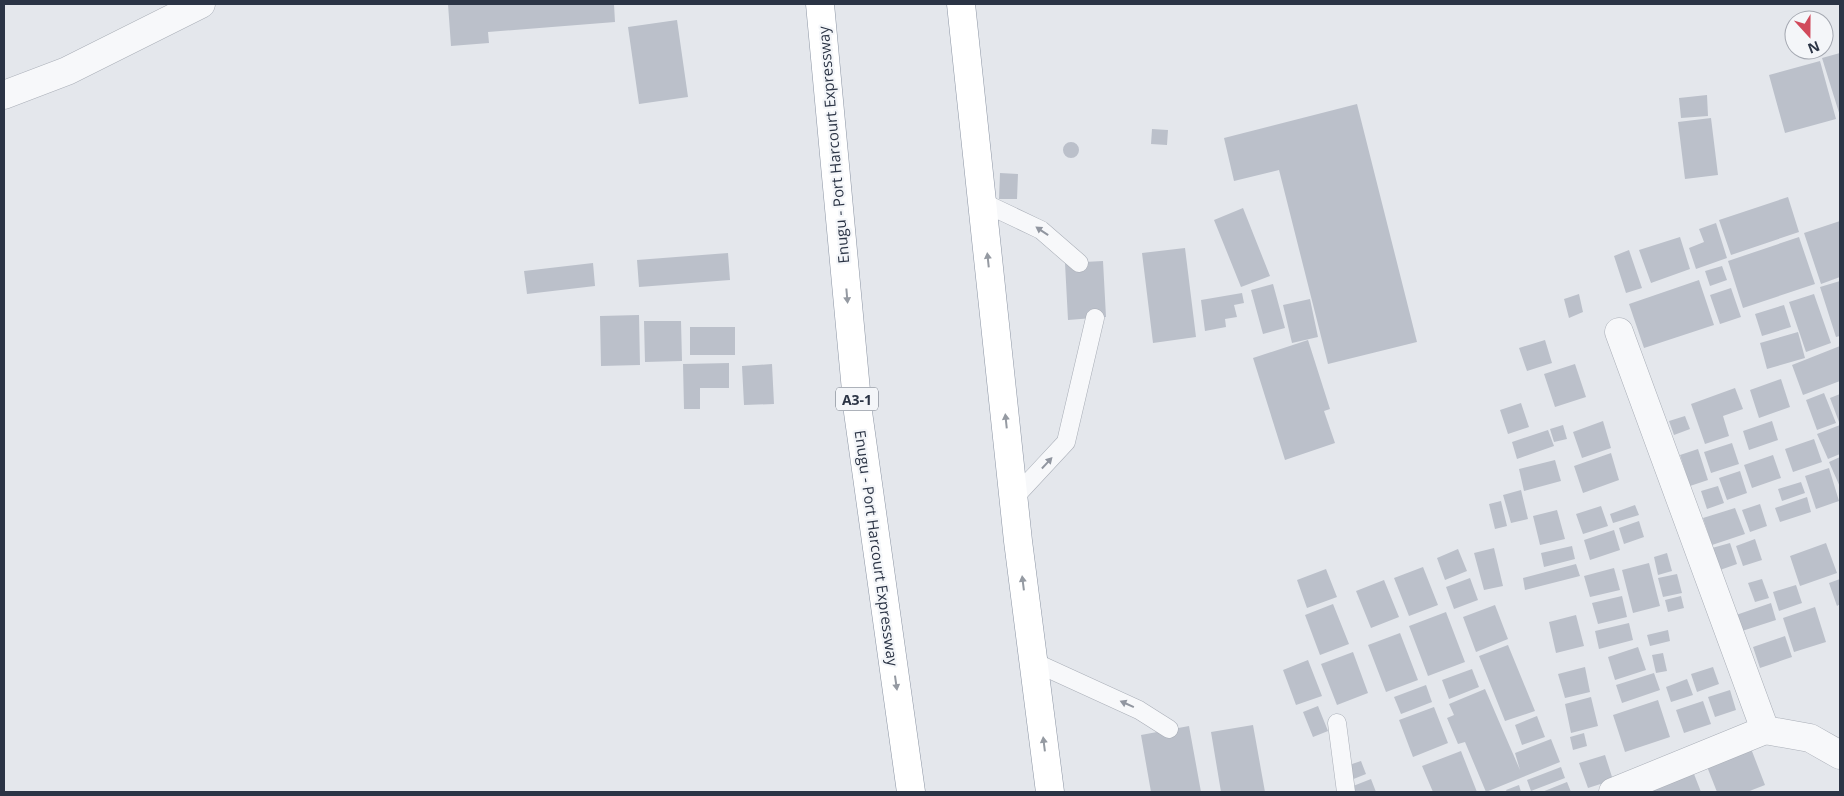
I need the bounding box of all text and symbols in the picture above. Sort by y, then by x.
north arrow [1784,10,1834,60]
street label: Enugu - Port Harcourt Expressway [813,25,853,264]
text: N [1805,37,1823,59]
one-way arrow [1035,226,1048,236]
one-way arrow [984,251,992,267]
one-way arrow [844,289,852,305]
road number: A3-1 [836,388,878,410]
one-way arrow [1001,413,1009,429]
street label: Enugu - Port Harcourt Expressway [851,429,904,668]
one-way arrow [1041,457,1053,469]
one-way arrow [1019,574,1027,590]
one-way arrow [892,675,900,691]
one-way arrow [1120,700,1134,708]
one-way arrow [1040,736,1048,752]

